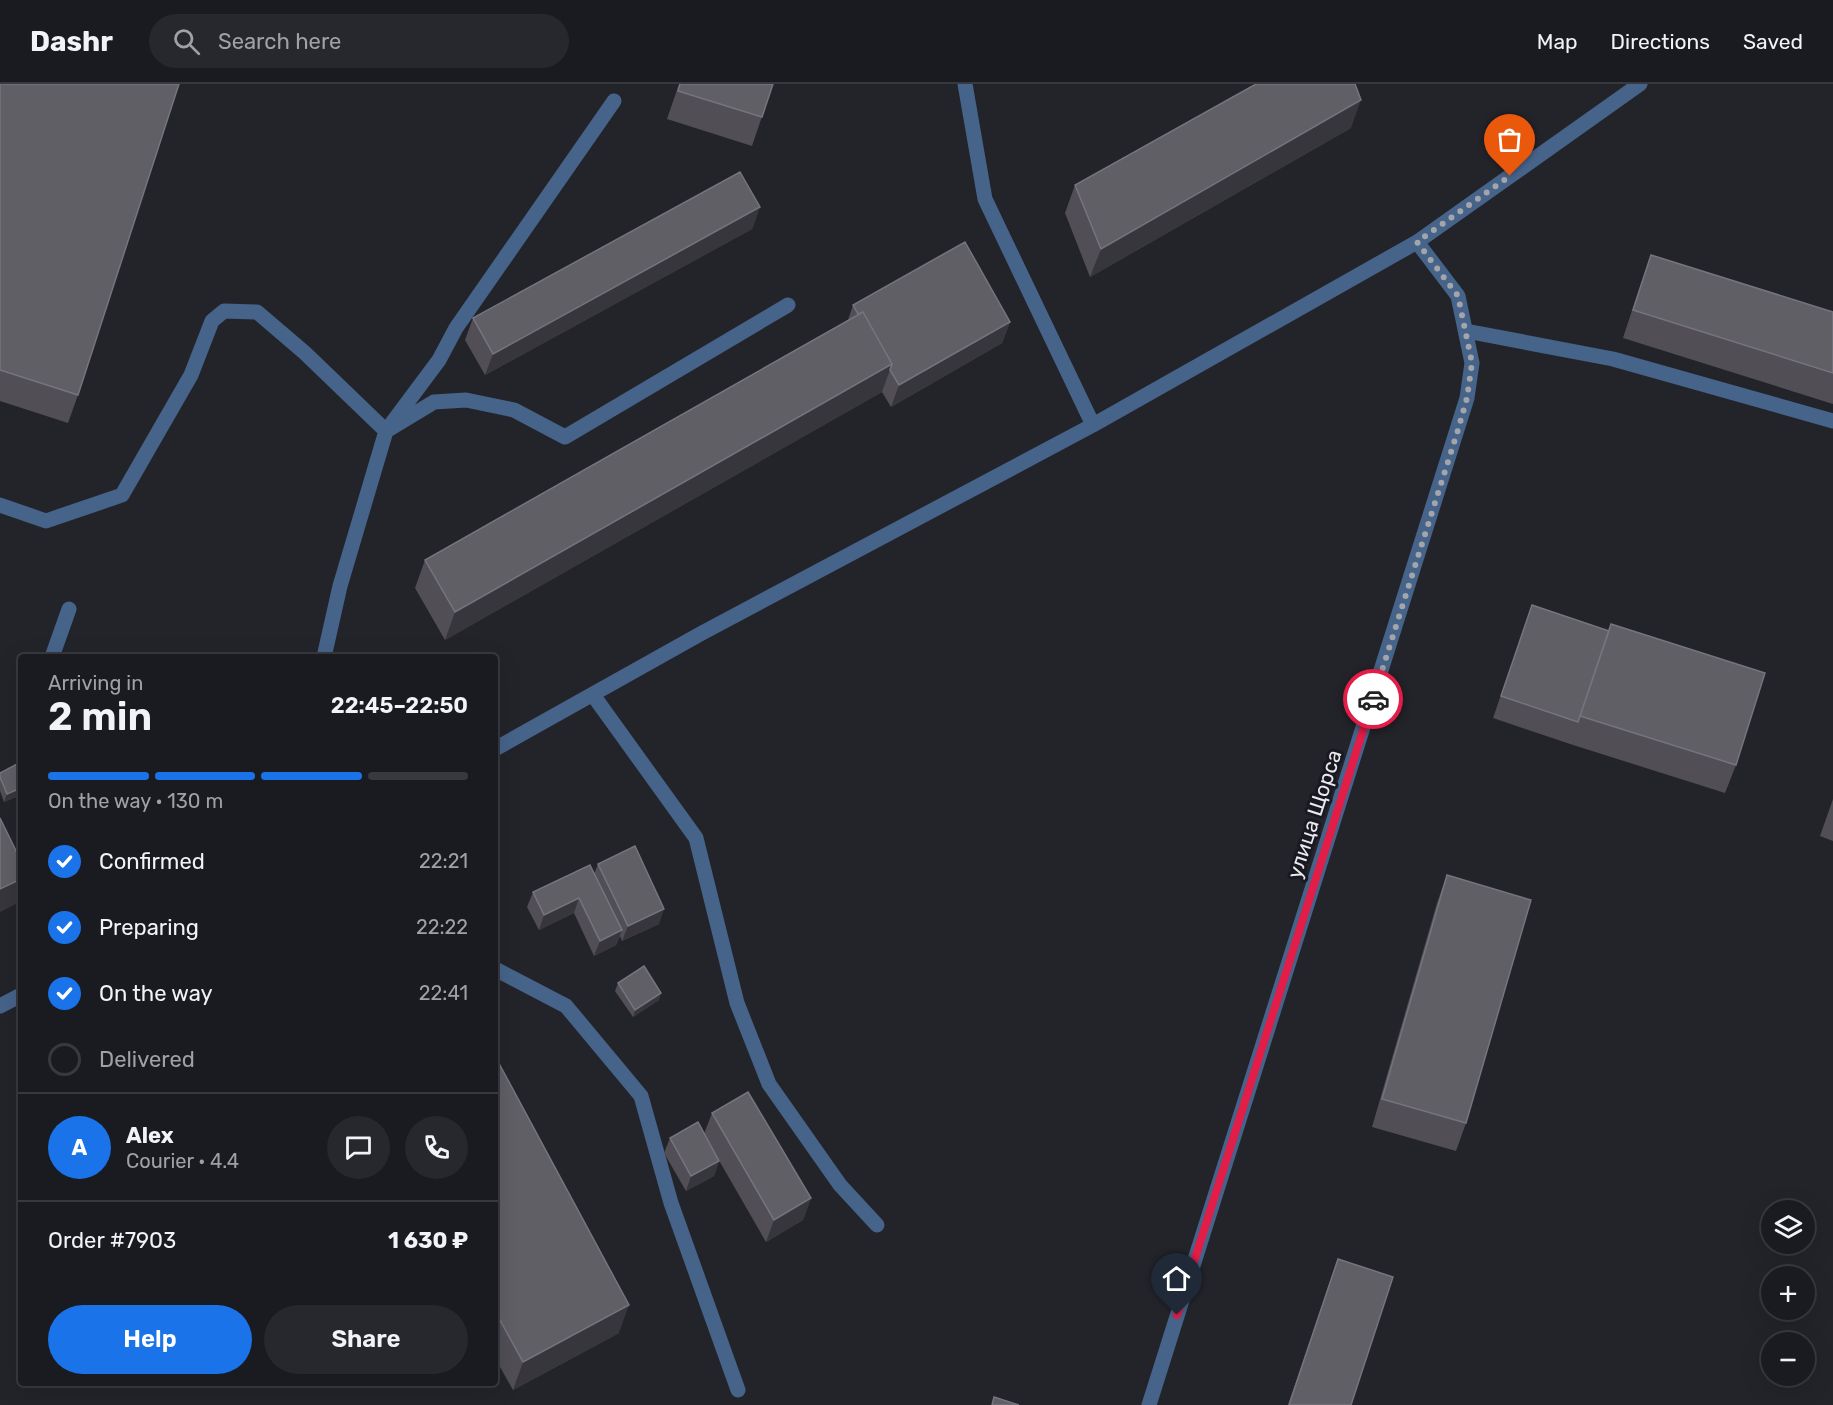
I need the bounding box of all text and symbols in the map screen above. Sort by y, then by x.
search box [149,14,569,68]
text: Dashr [30,25,113,58]
icon: search [170,25,203,58]
text: Search here [218,28,341,55]
text: Map [1537,29,1578,54]
text: Directions [1611,29,1710,54]
text: Saved [1743,29,1803,54]
pin [1484,114,1535,176]
icon: bag [1493,123,1526,156]
courier [1343,669,1403,729]
text: Arriving in [48,671,143,695]
icon: car [1357,683,1390,716]
text: 22:45–22:50 [331,692,468,719]
text: 2 min [48,694,152,740]
street label: улица Щорса [1281,747,1347,881]
text: On the way · 130 m [48,789,223,813]
icon: check [48,845,81,878]
text: Confirmed [99,848,205,875]
text: 22:21 [419,849,468,873]
icon: check [48,911,81,944]
text: Preparing [99,914,199,941]
text: 22:22 [416,915,468,939]
icon: check [48,977,81,1010]
text: On the way [99,980,213,1007]
text: 22:41 [419,981,468,1005]
text: Delivered [99,1046,195,1073]
button: chat [327,1116,390,1179]
button: phone [405,1116,468,1179]
text: Alex [126,1122,174,1149]
text: A [72,1134,87,1161]
text: Courier · 4.4 [126,1149,239,1173]
map controls [1761,1200,1815,1386]
button: layers [1761,1200,1815,1254]
text: Order #7903 [48,1227,176,1254]
text: 1 630 ₽ [388,1227,468,1254]
pin [1151,1253,1202,1315]
icon: home [1160,1262,1193,1295]
button: + [1761,1266,1815,1320]
button: Help [48,1305,252,1374]
button: Share [264,1305,468,1374]
button: − [1761,1332,1815,1386]

